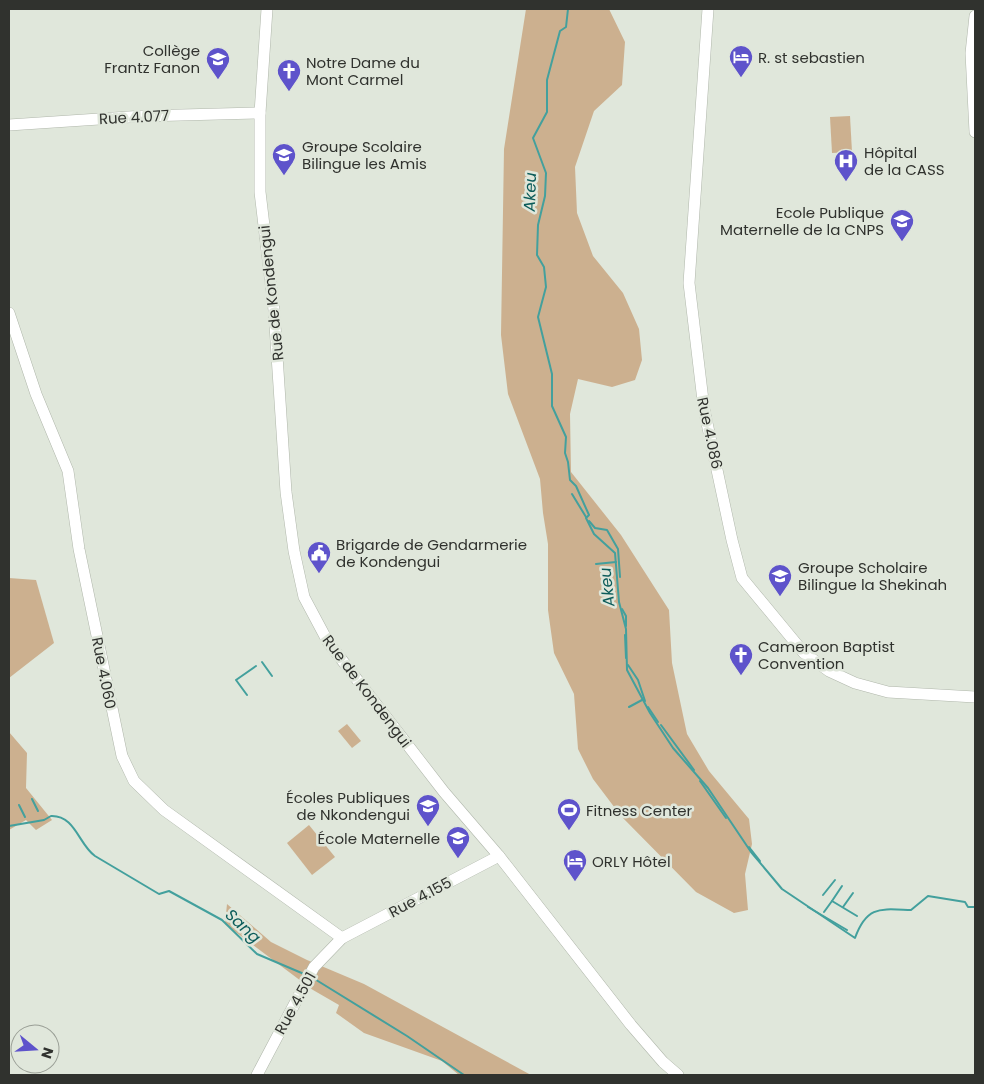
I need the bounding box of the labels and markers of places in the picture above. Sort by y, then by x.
place label: Collège Frantz Fanon [104,40,200,78]
hotel icon: R. st sebastien [728,44,754,78]
school or university icon: Collège Frantz Fanon [205,46,231,80]
place label: R. st sebastien [758,47,865,68]
place label: Notre Dame du Mont Carmel [306,52,420,90]
church icon: Notre Dame du Mont Carmel [276,58,302,92]
place label: Groupe Scolaire Bilingue les Amis [302,136,427,174]
school or university icon: Groupe Scolaire Bilingue les Amis [271,142,297,176]
place label: Hôpital de la CASS [864,142,945,180]
hospital icon: Hôpital de la CASS [833,148,859,182]
place label: Ecole Publique Maternelle de la CNPS [720,202,884,240]
school or university icon: Ecole Publique Maternelle de la CNPS [889,208,915,242]
place label: Brigarde de Gendarmerie de Kondengui [336,534,527,572]
public building icon: Brigarde de Gendarmerie de Kondengui [306,540,332,574]
place label: Groupe Scholaire Bilingue la Shekinah [798,557,947,595]
school or university icon: Groupe Scholaire Bilingue la Shekinah [767,563,793,597]
place label: Cameroon Baptist Convention [758,636,895,674]
church icon: Cameroon Baptist Convention [728,642,754,676]
place label: Écoles Publiques de Nkondengui [286,787,410,825]
school or university icon: Écoles Publiques de Nkondengui [415,793,441,827]
sports icon: Fitness Center [556,797,582,831]
place label: Fitness Center [586,800,693,821]
school or university icon: École Maternelle [445,825,471,859]
place label: École Maternelle [318,828,440,849]
hotel icon: ORLY Hôtel [562,848,588,882]
place label: ORLY Hôtel [592,851,671,872]

